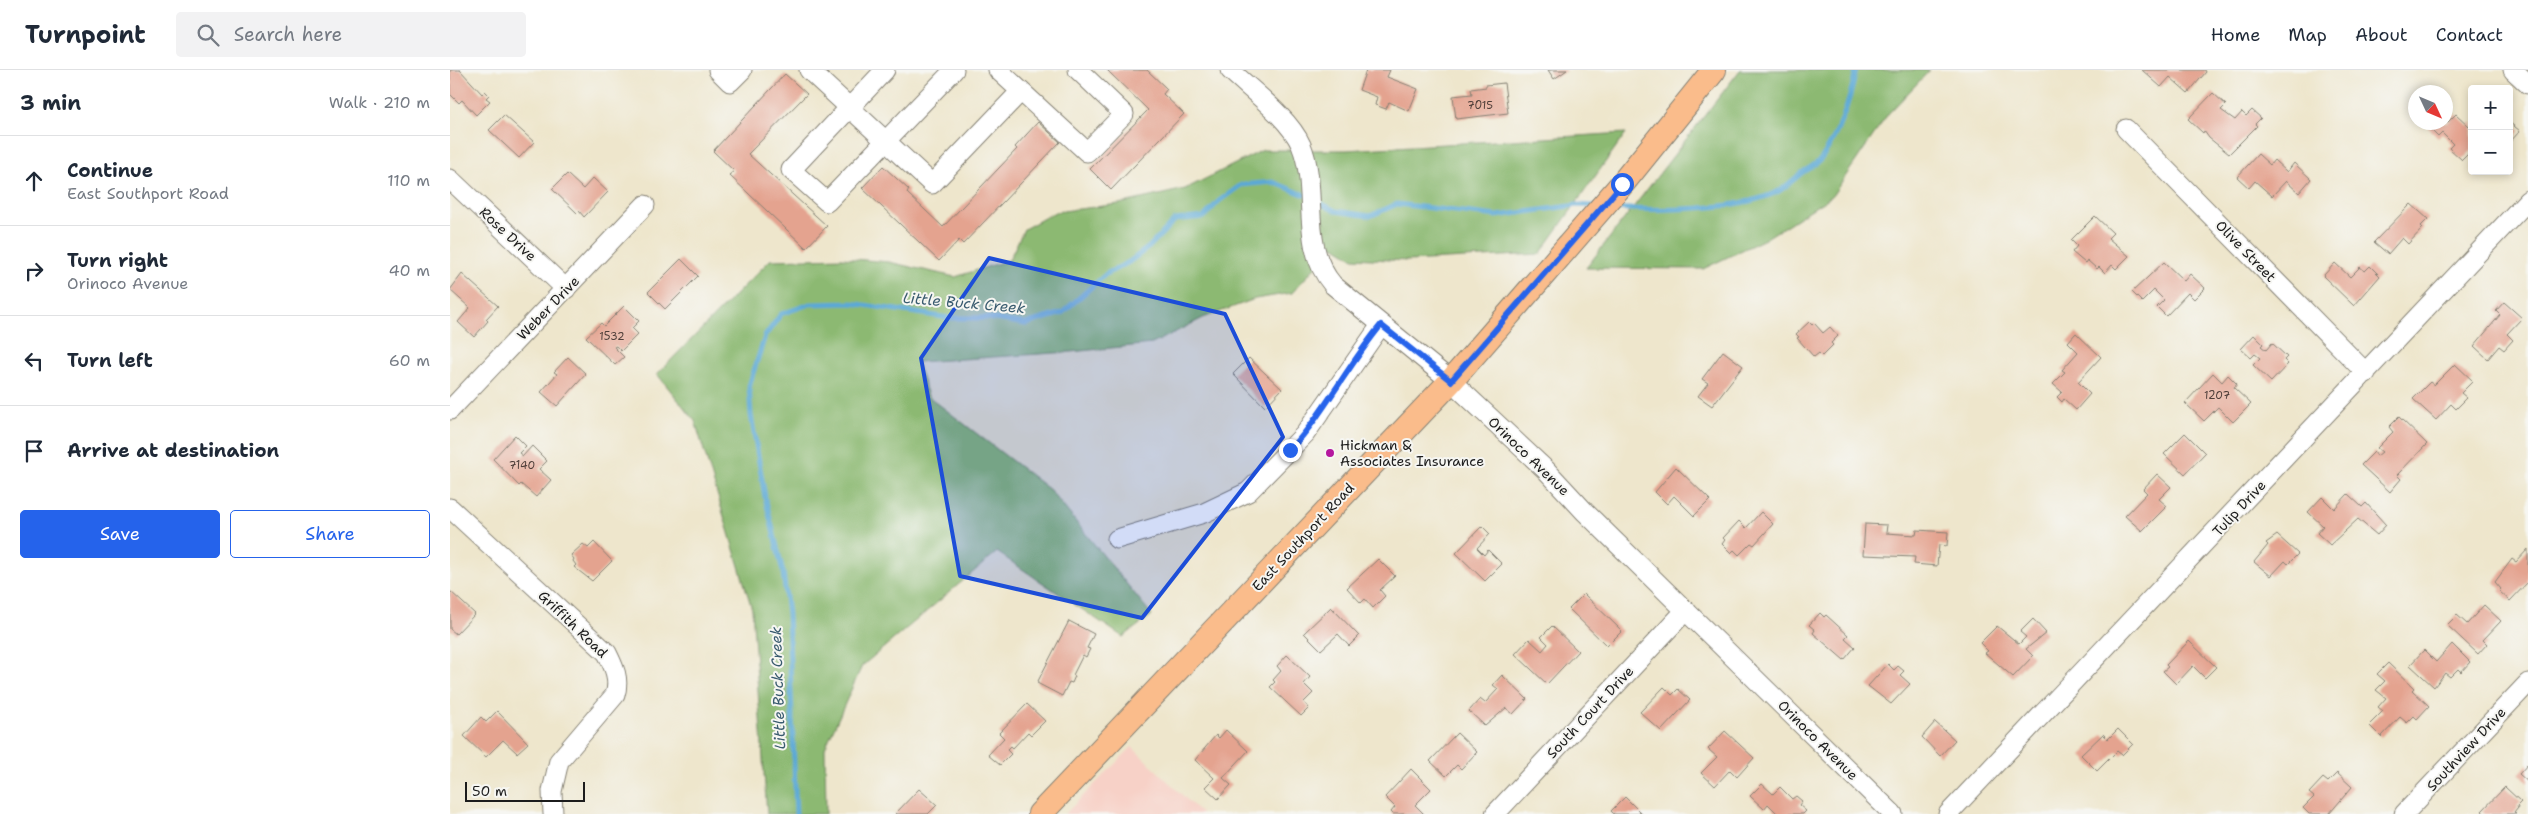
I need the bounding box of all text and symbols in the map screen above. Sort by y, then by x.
search box [176,12,526,57]
text: Turnpoint [25,19,146,51]
icon: search [194,21,222,49]
text: Search here [234,22,342,47]
text: Home [2211,23,2260,47]
text: Map [2288,23,2327,47]
text: About [2355,23,2408,47]
text: Contact [2436,23,2503,47]
north arrow [2408,85,2453,130]
map controls [2468,85,2513,175]
button: + [2468,85,2513,130]
text: 3 min [20,89,81,117]
text: Walk · 210 m [329,92,430,113]
house number: 7015 [1467,98,1493,113]
button: − [2468,130,2513,175]
text: Continue [67,158,153,183]
icon: ahead [20,167,48,195]
text: 110 m [387,170,430,191]
route start [1611,173,1634,196]
text: East Southport Road [67,183,229,204]
street label: Rose Drive [476,203,540,265]
street label: Olive Street [2212,216,2280,286]
text: Turn right [67,248,168,273]
icon: right [20,257,48,285]
text: 40 m [388,260,430,281]
street label: Weber Drive [513,272,583,344]
text: Orinoco Avenue [67,273,188,294]
water label: Little Buck Creek [902,288,1026,318]
house number: 1532 [599,329,625,344]
icon: left [20,347,48,375]
text: Turn left [67,348,153,373]
text: 60 m [389,350,430,371]
house number: 1207 [2204,388,2230,403]
street label: Orinoco Avenue [1485,413,1574,499]
place label: Hickman & Associates Insurance [1340,436,1484,470]
icon: arrive [20,437,48,465]
text: Arrive at destination [67,438,279,463]
route end [1279,439,1302,462]
marker: Hickman & Associates Insurance [1324,447,1336,459]
house number: 7140 [509,458,535,473]
street label: Tulip Drive [2208,476,2270,540]
street label: East Southport Road [1248,479,1358,595]
button: Save [20,510,220,558]
button: Share [230,510,430,558]
street label: Griffith Road [534,586,612,662]
water label: Little Buck Creek [766,626,790,750]
street label: South Court Drive [1543,662,1637,762]
street label: Orinoco Avenue [1774,696,1862,784]
street label: Southview Drive [2422,703,2510,795]
scale bar [465,779,585,802]
text: 50 m [472,782,507,800]

